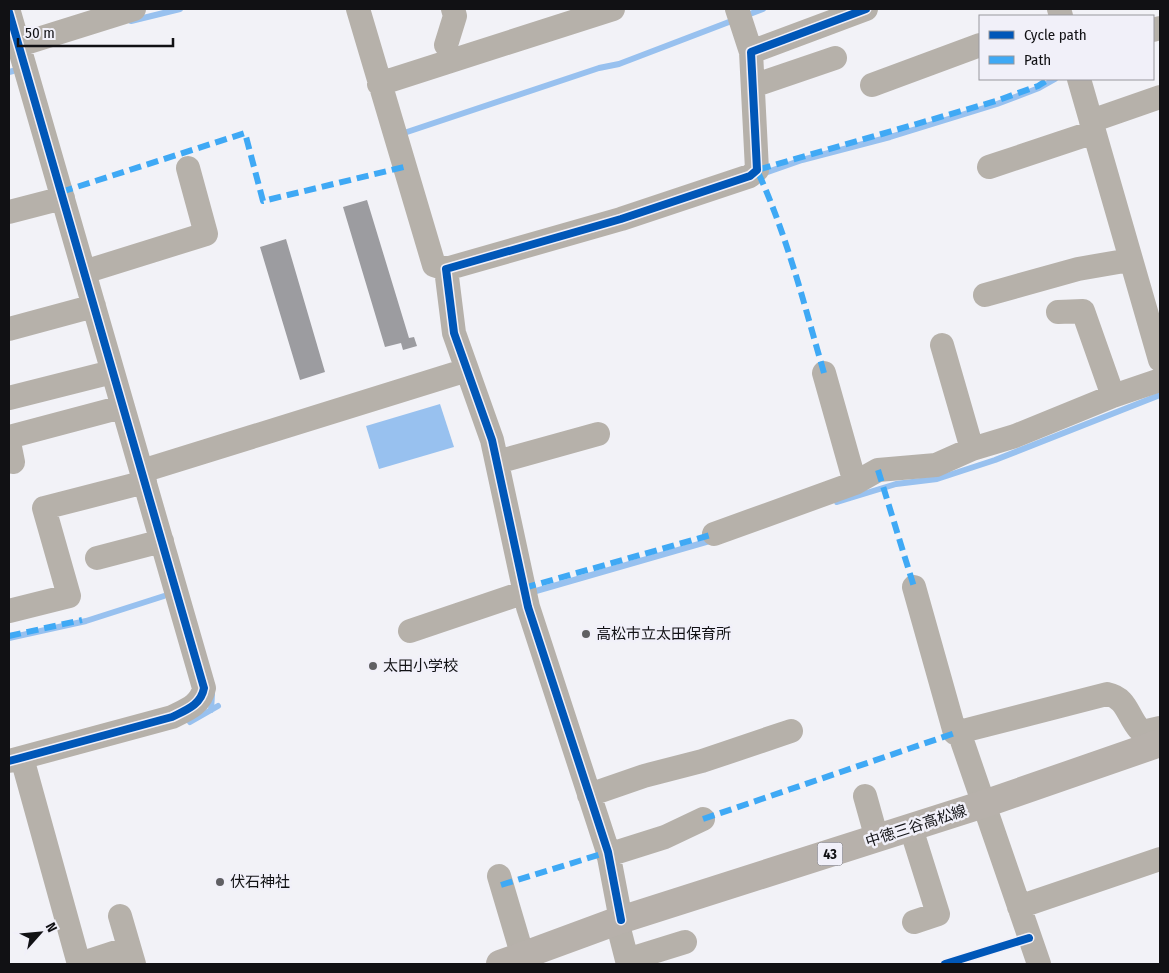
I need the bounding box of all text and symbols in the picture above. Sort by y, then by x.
scale bar [18,15,172,47]
legend [979,15,1154,80]
text: 50 m [25,24,55,42]
text: Cycle path [1024,26,1087,44]
text: Path [1024,51,1051,69]
place label: 高松市立太田保育所 [596,625,731,643]
marker: 高松市立太田保育所 [580,628,592,640]
place label: 太田小学校 [383,657,458,675]
marker: 太田小学校 [367,660,379,672]
street label: 中徳三谷高松線 [863,801,969,851]
road number: 43 [818,842,842,866]
place label: 伏石神社 [230,873,290,891]
marker: 伏石神社 [214,876,226,888]
north arrow [15,908,65,958]
text: N [42,920,61,935]

